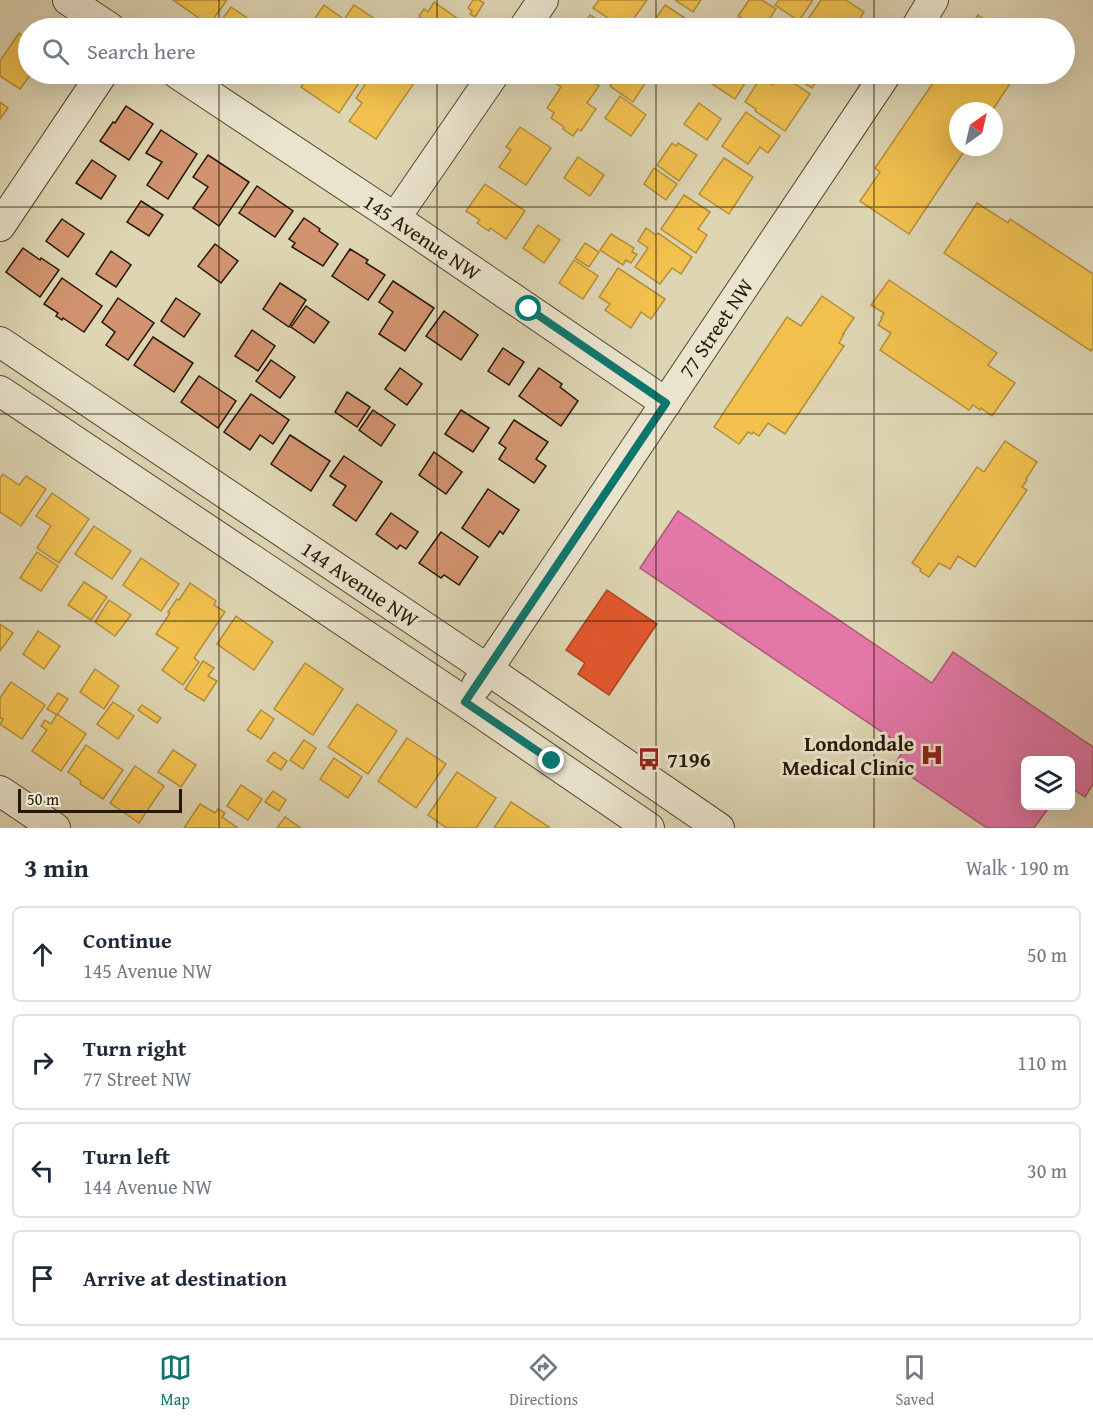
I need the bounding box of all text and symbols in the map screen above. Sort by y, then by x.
search box [18,18,1075,84]
icon: search [39,35,72,68]
text: Search here [87,35,196,67]
north arrow [949,102,1003,156]
street label: 145 Avenue NW [357,186,487,288]
street label: 77 Street NW [671,272,761,384]
route start [515,295,541,321]
street label: 144 Avenue NW [295,533,425,635]
place label: Londondale Medical Clinic [782,728,914,783]
hospital icon: Londondale Medical Clinic [919,742,945,768]
place label: 7196 [667,744,711,775]
bus stop icon: 7196 [636,746,662,772]
route end [538,747,564,773]
map controls [1021,756,1075,810]
button: layers [1021,756,1075,810]
scale bar [18,786,182,814]
text: 50 m [27,787,59,811]
text: 3 min [24,848,89,887]
text: Walk · 190 m [966,853,1069,882]
text: Continue [83,924,172,956]
icon: ahead [26,938,59,971]
text: 50 m [1027,940,1067,969]
text: 145 Avenue NW [83,956,212,985]
text: Turn right [83,1032,186,1064]
icon: right [26,1046,59,1079]
text: 110 m [1017,1048,1067,1077]
text: 77 Street NW [83,1064,192,1093]
text: Turn left [83,1140,170,1172]
icon: left [26,1154,59,1187]
text: 30 m [1027,1156,1067,1185]
text: 144 Avenue NW [83,1172,212,1201]
icon: arrive [26,1262,59,1295]
text: Arrive at destination [83,1262,287,1294]
tab: Map [159,1351,192,1411]
tab: Directions [509,1351,578,1411]
tab: Saved [895,1351,934,1411]

